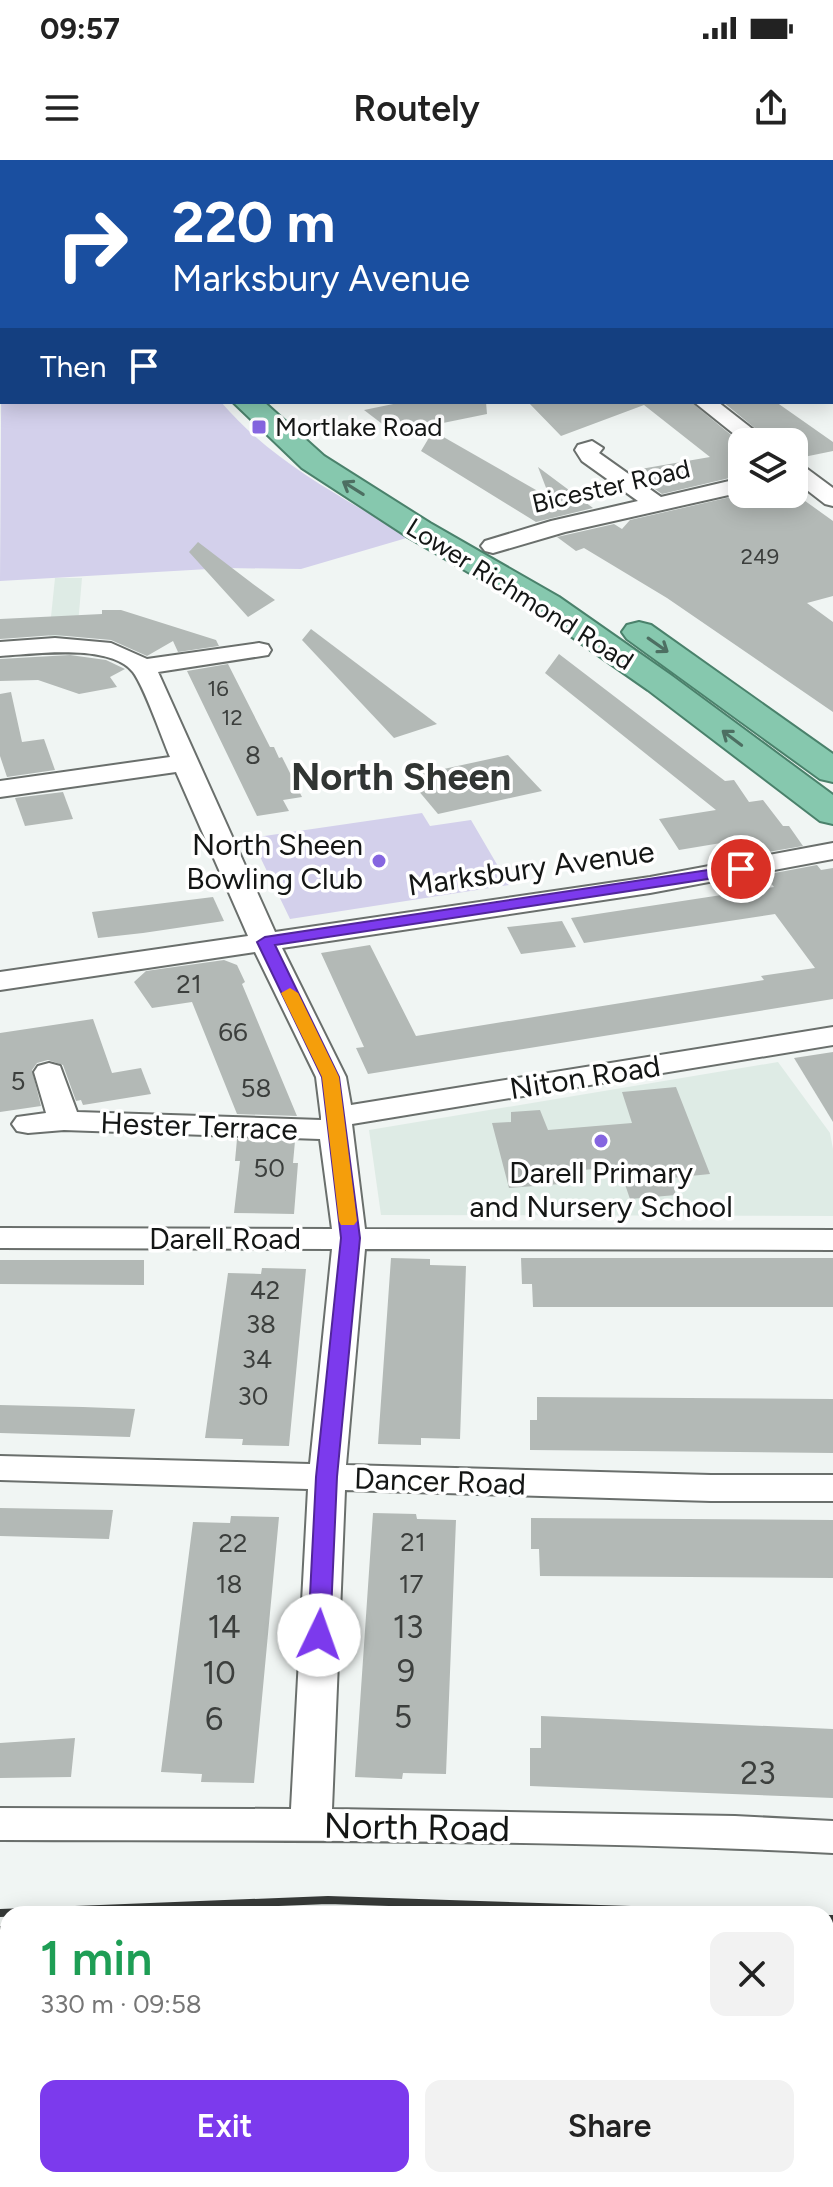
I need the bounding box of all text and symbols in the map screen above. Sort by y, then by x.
text: 09:57 [40,10,120,47]
icon: menu [40,86,84,130]
icon: share [749,86,793,130]
text: Routely [353,87,480,130]
text: 220 m [172,189,335,256]
icon: right [40,192,144,296]
text: Marksbury Avenue [172,257,470,300]
icon: arrive [122,344,166,388]
text: Then [40,348,106,385]
place label: Mortlake Road [275,411,442,443]
marker: Mortlake Road [250,418,268,436]
map controls [728,428,808,508]
button: layers [728,428,808,508]
street label: Bicester Road [529,452,693,520]
one-way arrow [343,479,365,496]
street label: Lower Richmond Road [400,511,640,677]
house number: 249 [741,543,779,570]
one-way arrow [647,637,669,653]
house number: 16 [207,675,229,702]
house number: 12 [221,704,243,731]
one-way arrow [722,729,743,746]
house number: 8 [245,739,261,771]
district label: North Sheen [291,754,511,800]
place label: North Sheen Bowling Club [186,826,363,897]
street label: Marksbury Avenue [405,832,657,904]
pin [707,835,775,903]
icon: arrive [719,847,763,891]
marker: North Sheen Bowling Club [370,852,388,870]
house number: 21 [176,968,202,1000]
house number: 66 [218,1016,248,1048]
street label: Niton Road [507,1047,663,1107]
house number: 5 [11,1065,25,1097]
house number: 58 [241,1072,271,1104]
street label: Hester Terrace [100,1104,298,1148]
marker: Darell Primary and Nursery School [592,1132,610,1150]
house number: 50 [253,1152,285,1184]
place label: Darell Primary and Nursery School [469,1154,733,1225]
street label: Darell Road [149,1220,301,1257]
house number: 42 [250,1274,280,1306]
house number: 38 [246,1308,276,1340]
house number: 34 [242,1343,272,1375]
house number: 30 [238,1380,268,1412]
street label: Dancer Road [353,1460,527,1502]
house number: 21 [400,1526,426,1558]
house number: 22 [218,1527,248,1559]
house number: 18 [216,1568,242,1600]
house number: 17 [399,1568,423,1600]
position arrow [277,1593,361,1677]
house number: 14 [207,1608,241,1646]
house number: 13 [393,1608,423,1646]
house number: 9 [397,1652,415,1690]
house number: 10 [202,1654,236,1692]
house number: 5 [394,1698,412,1736]
house number: 6 [205,1700,223,1738]
house number: 23 [740,1754,776,1792]
street label: North Road [323,1804,511,1850]
text: 1 min [40,1929,152,1987]
button: close [710,1932,794,2016]
text: 330 m · 09:58 [40,1988,202,2020]
button: Exit [40,2080,409,2172]
button: Share [425,2080,794,2172]

